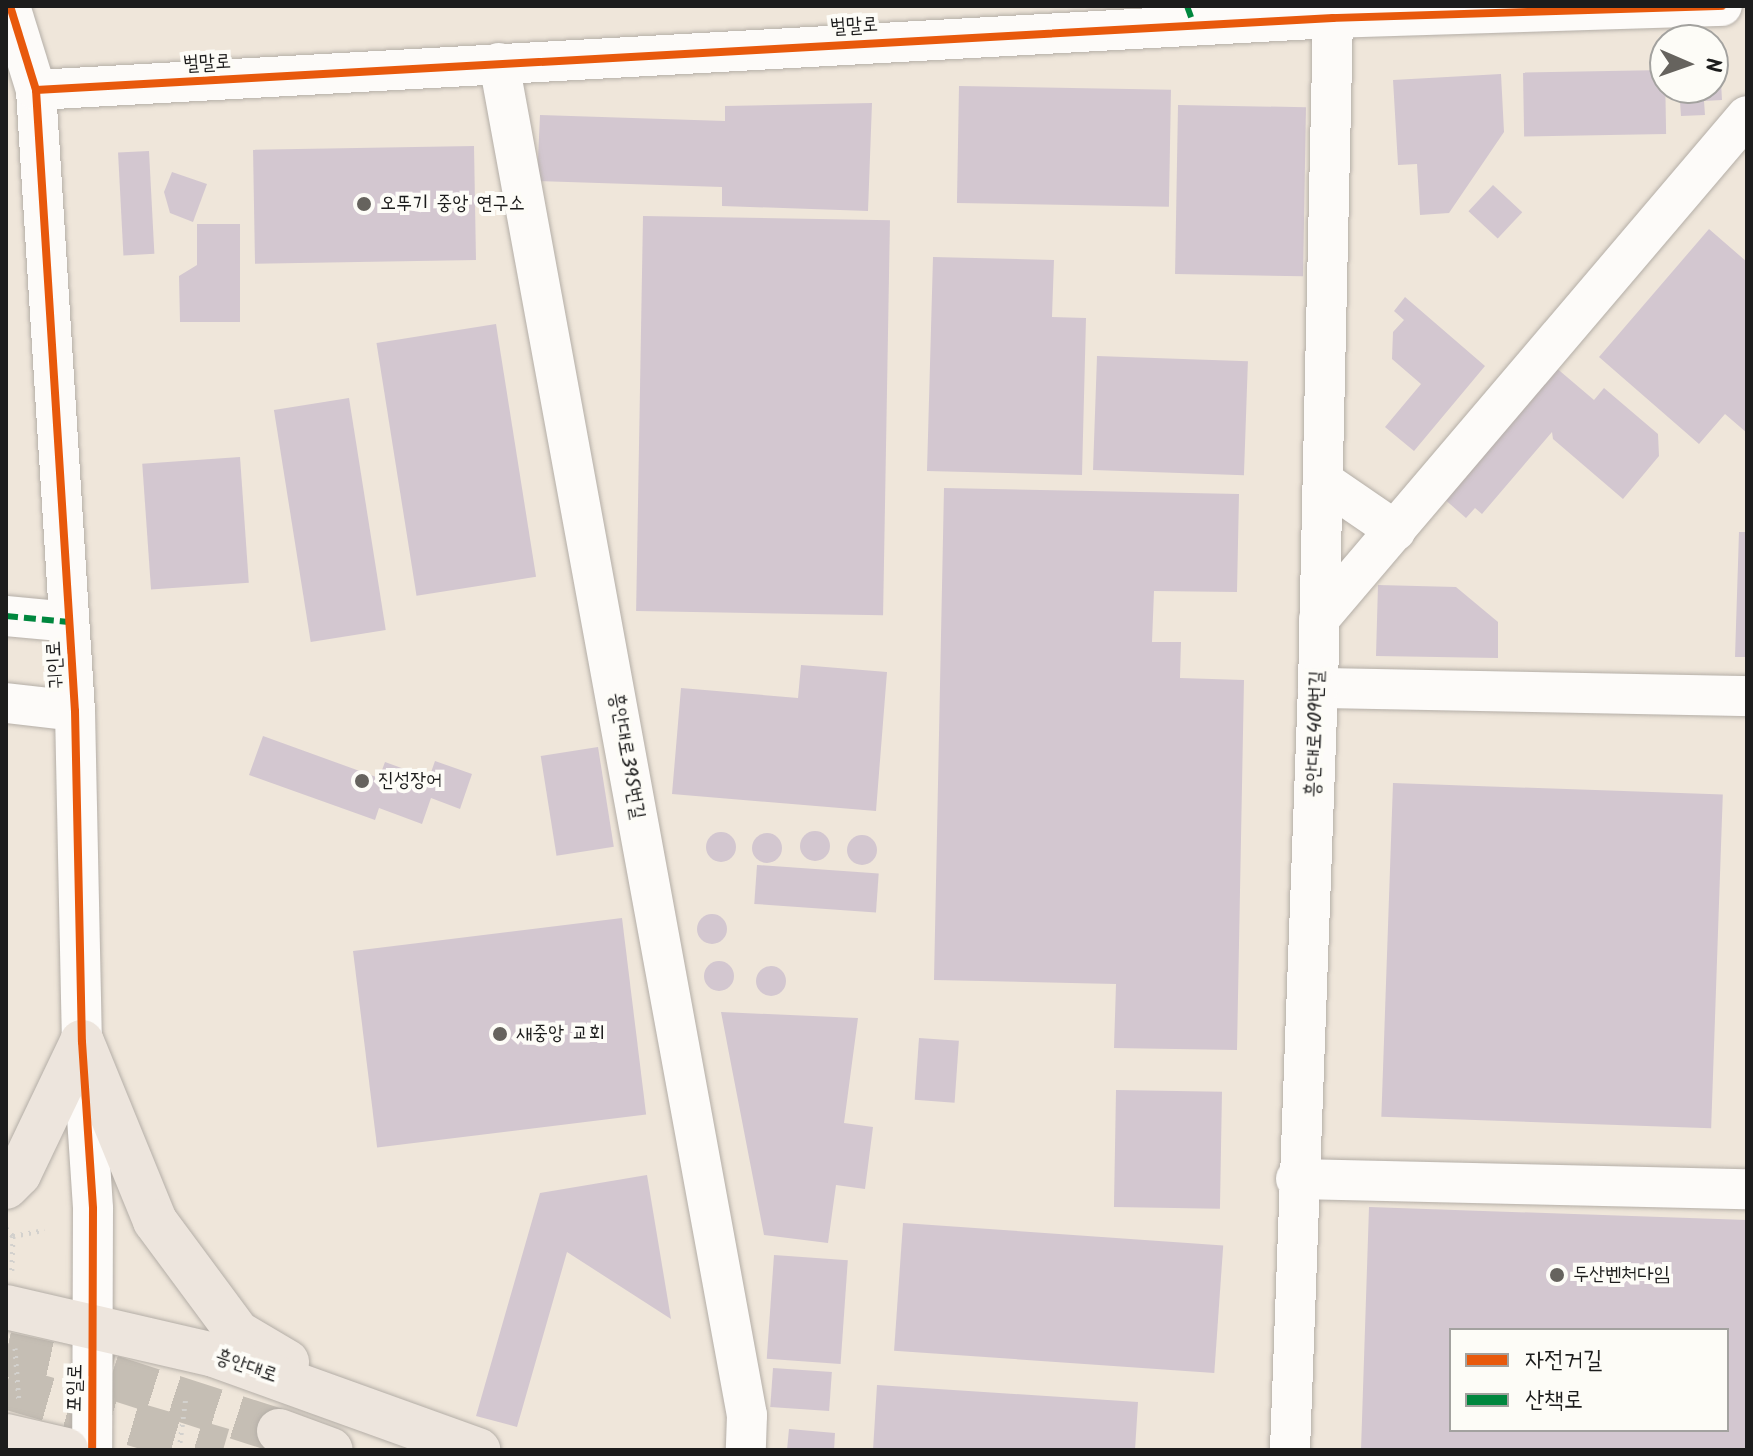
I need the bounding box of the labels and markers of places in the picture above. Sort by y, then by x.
place label: 오뚜기 중앙 연구소 [380,192,525,216]
marker: 오뚜기 중앙 연구소 [355,195,373,213]
place label: 진성장어 [378,769,442,793]
marker: 진성장어 [353,772,371,790]
place label: 새중앙 교회 [516,1022,604,1046]
marker: 새중앙 교회 [491,1025,509,1043]
place label: 두산벤처다임 [1573,1263,1670,1287]
marker: 두산벤처다임 [1548,1266,1566,1284]

